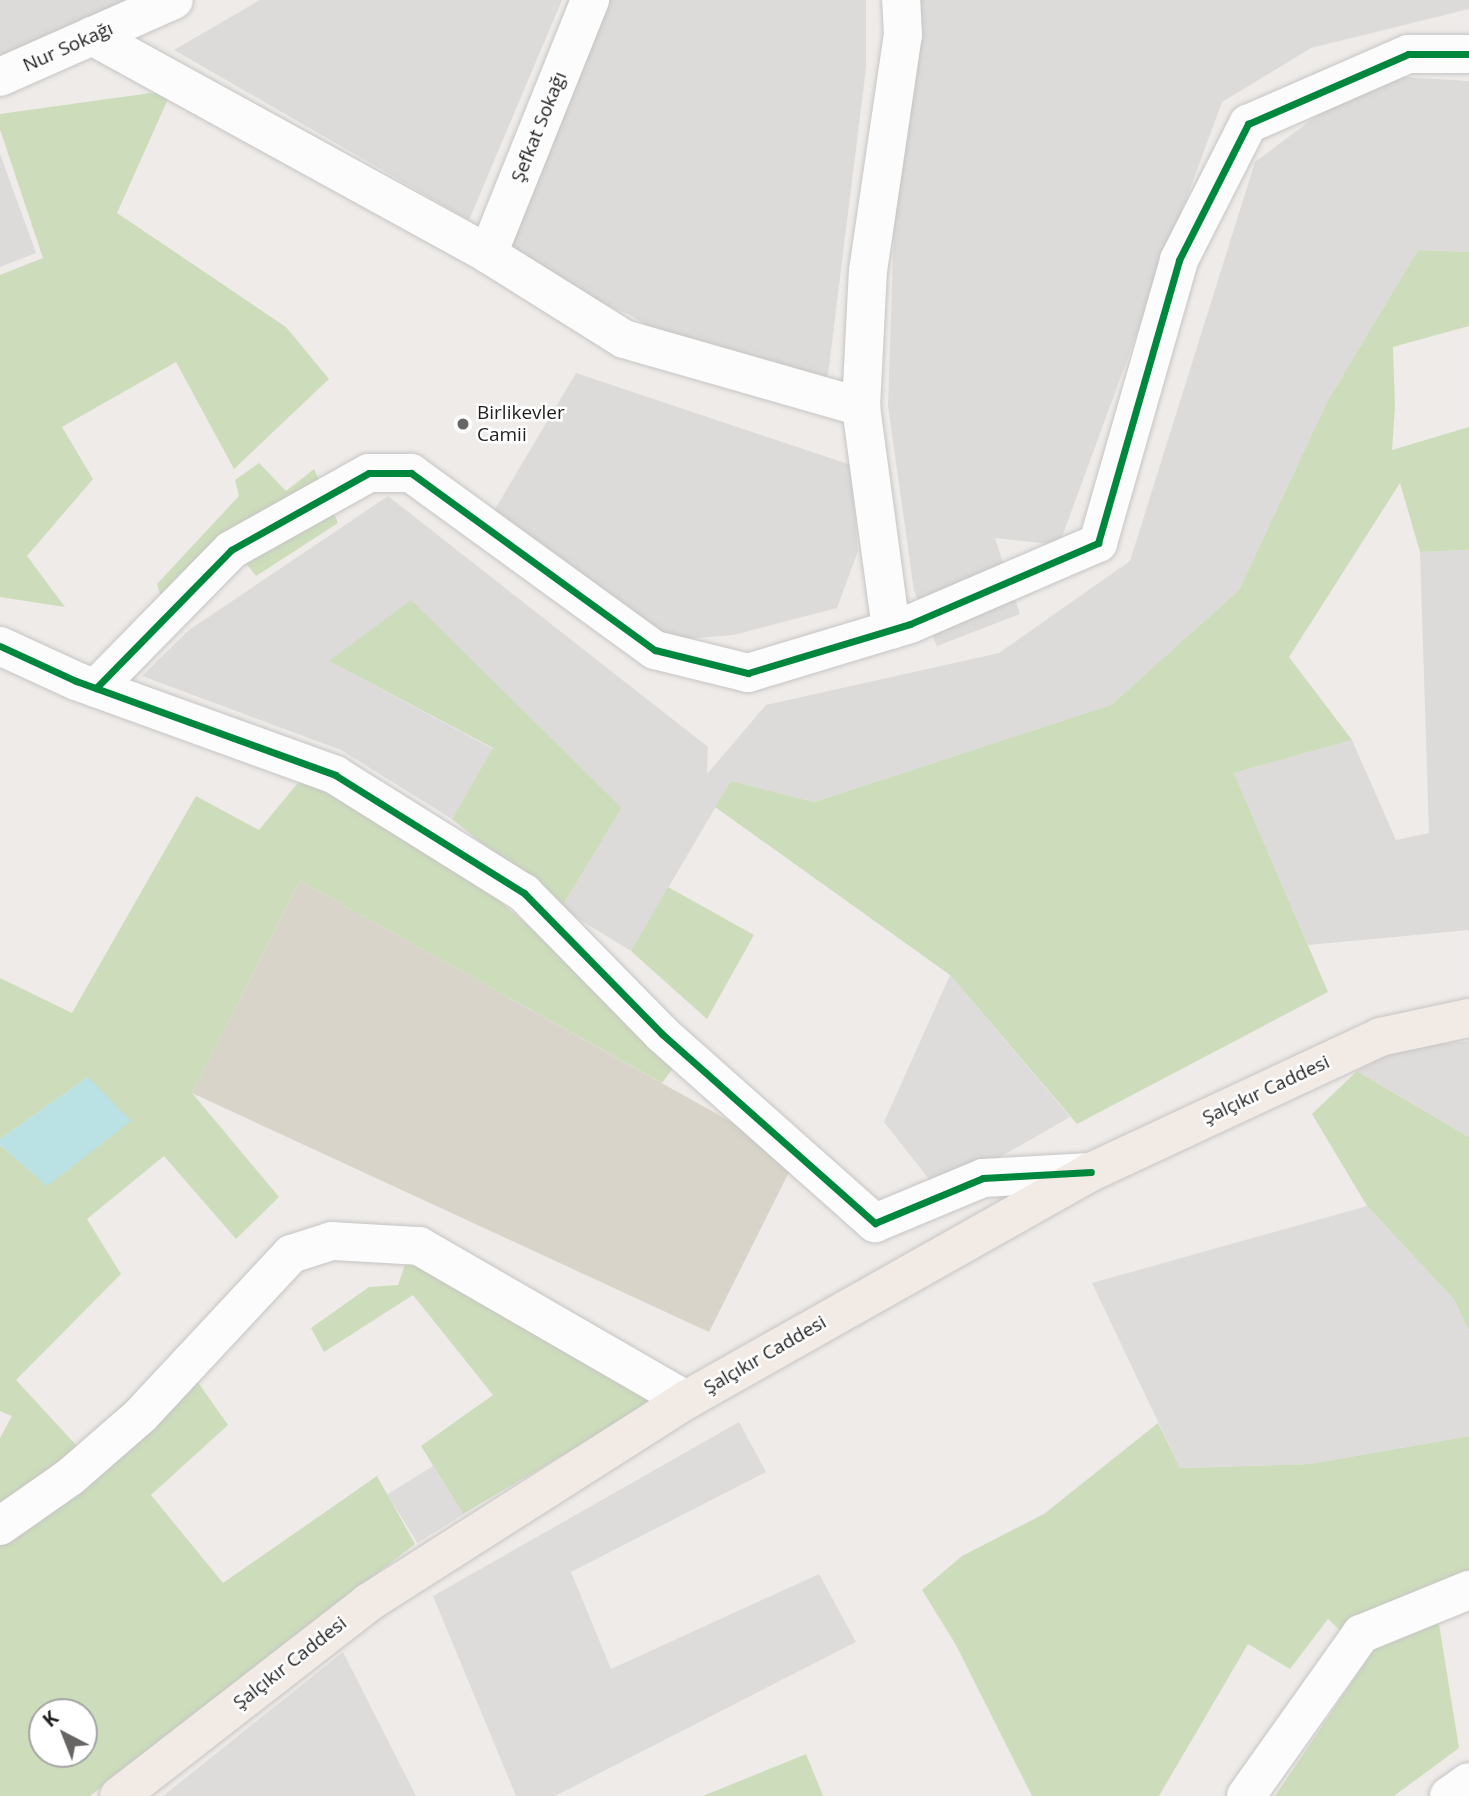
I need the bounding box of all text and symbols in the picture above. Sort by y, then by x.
street label: Nur Sokağı [19,17,117,77]
street label: Şefkat Sokağı [506,68,572,186]
place label: Birlikevler Camii [477,402,565,446]
marker: Birlikevler Camii [455,416,471,432]
street label: Şalçıkır Caddesi [1199,1051,1333,1129]
street label: Şalçıkır Caddesi [700,1311,830,1399]
street label: Şalçıkır Caddesi [229,1612,351,1714]
north arrow [28,1698,98,1768]
text: K [37,1705,64,1733]

